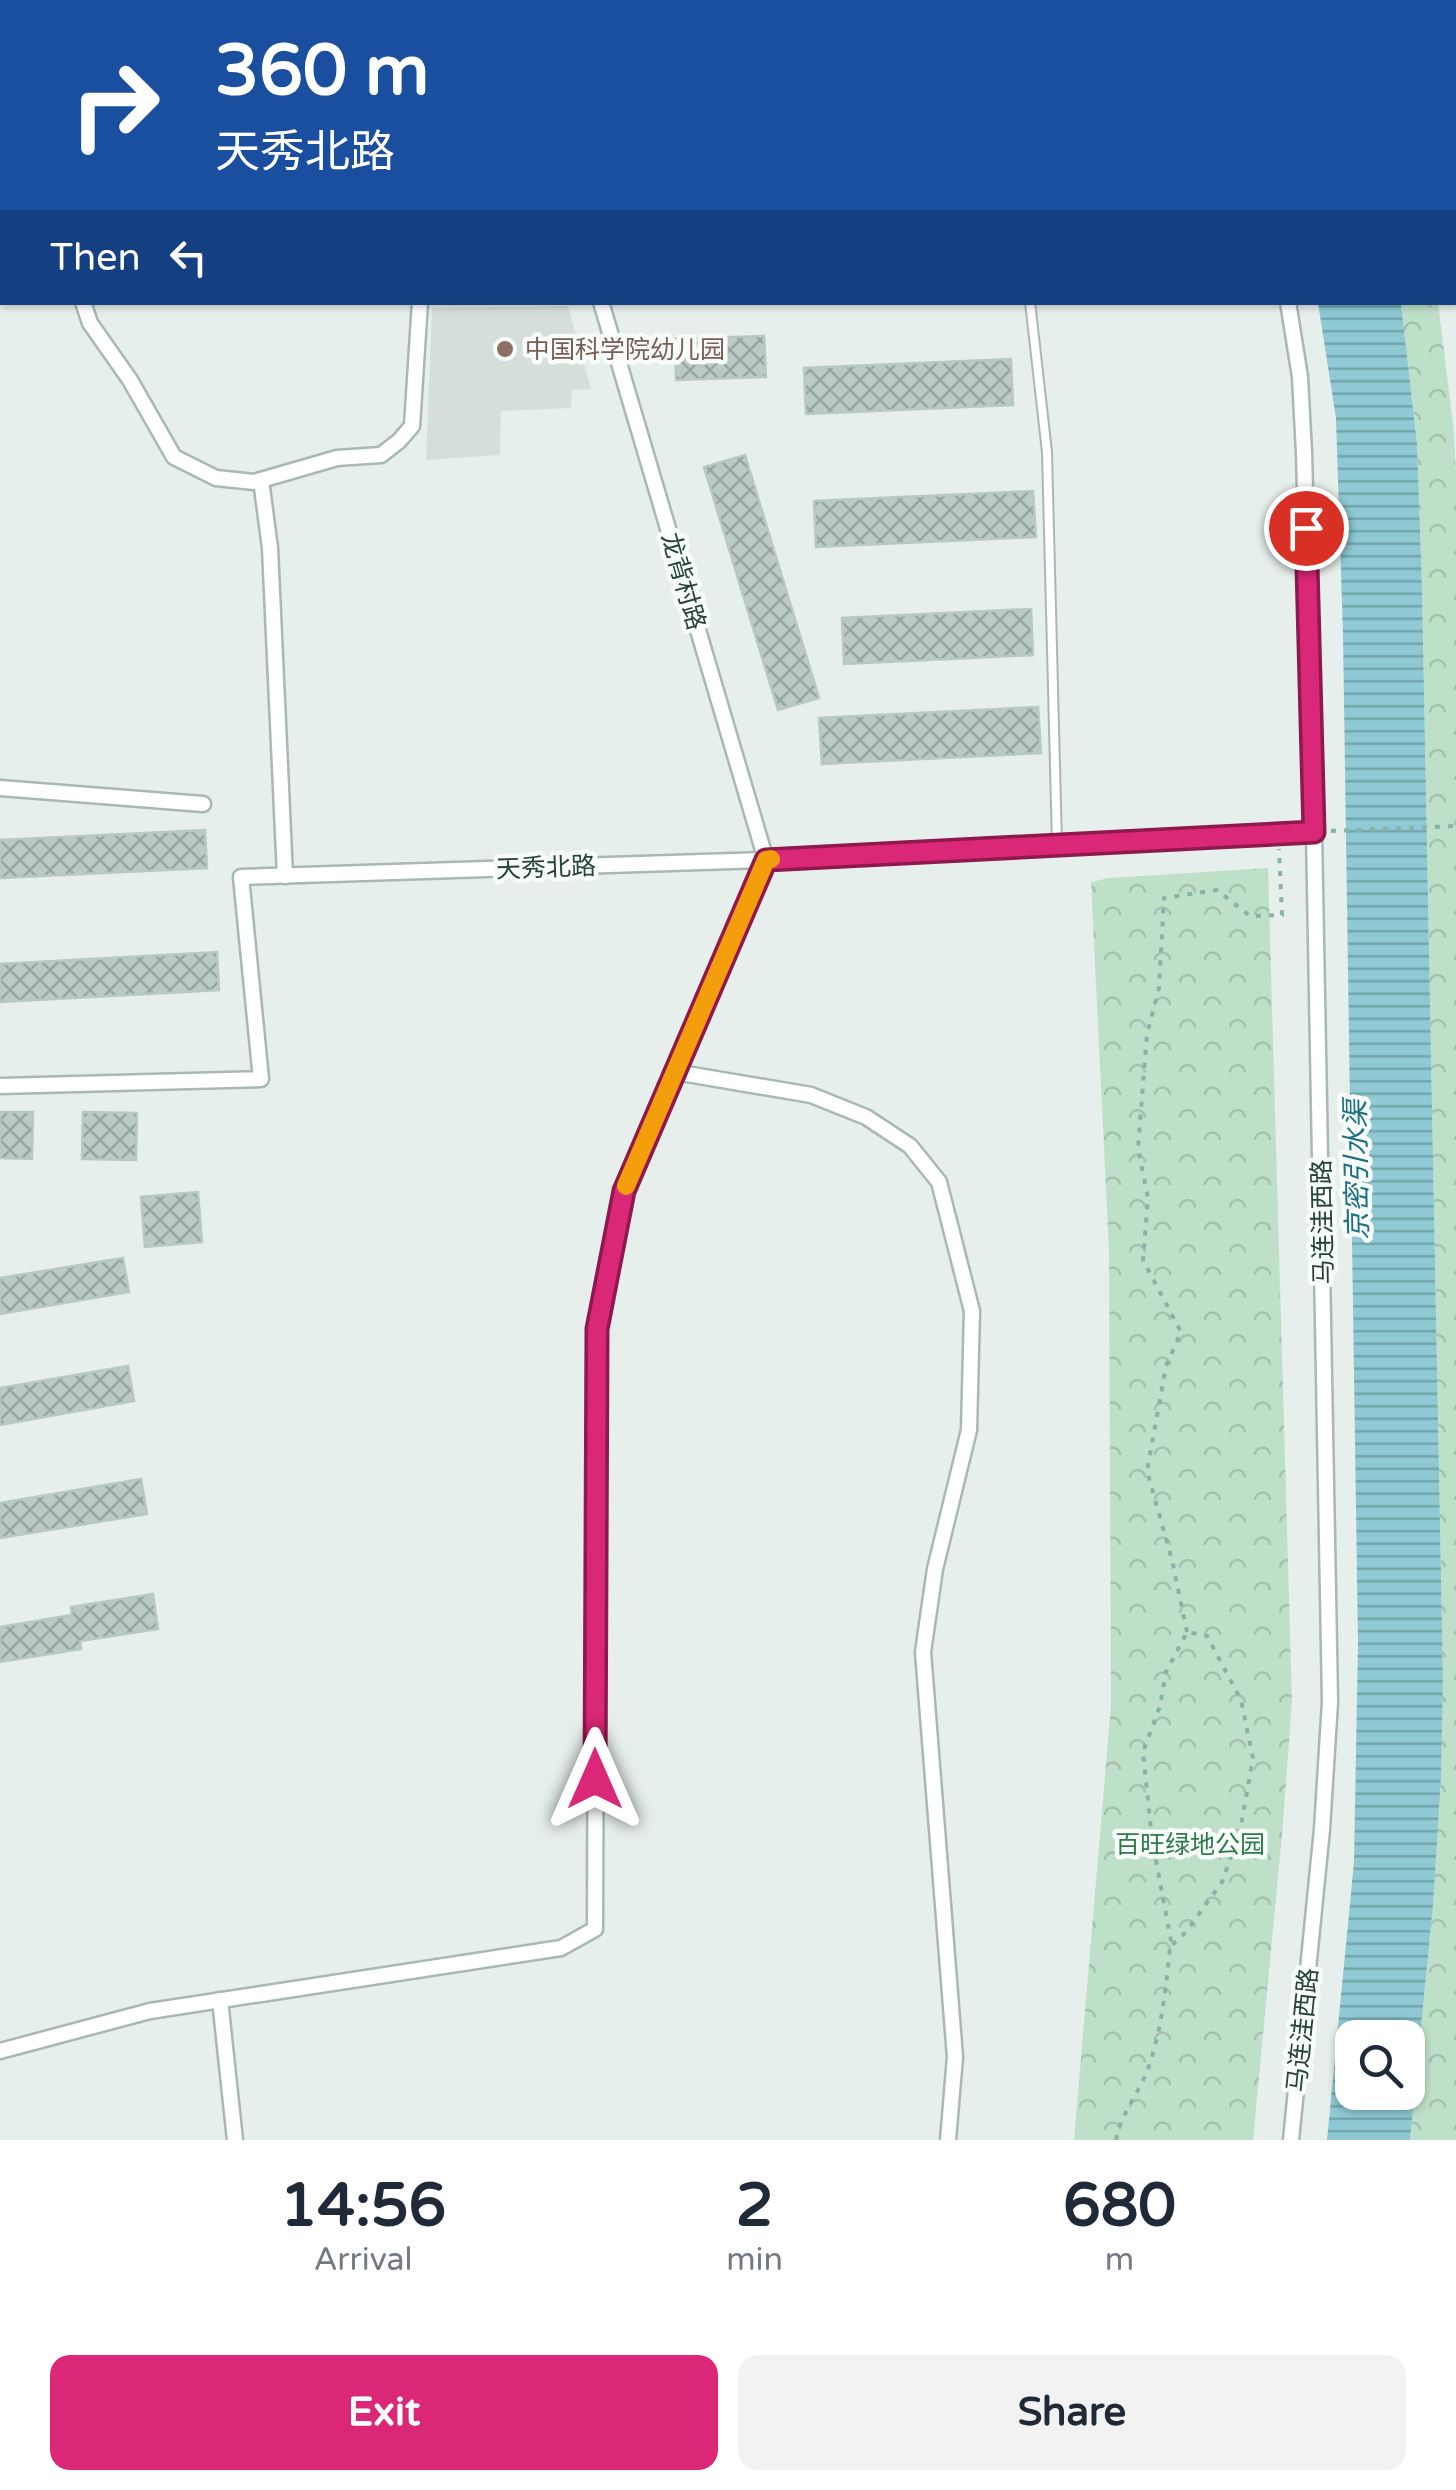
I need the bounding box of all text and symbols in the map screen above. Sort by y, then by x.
text: 360 m [215,30,429,114]
icon: right [50,40,180,170]
text: 天秀北路 [215,126,395,180]
icon: left [161,230,216,285]
text: Then [50,235,141,281]
place label: 中国科学院幼儿园 [525,335,725,365]
marker: 中国科学院幼儿园 [494,338,516,360]
pin [1264,486,1349,571]
icon: arrive [1279,501,1334,556]
street label: 龙背村路 [655,529,711,633]
street label: 天秀北路 [496,851,597,885]
water label: 京密引水渠 [1339,1096,1375,1240]
street label: 马连洼西路 [1307,1159,1339,1285]
position arrow [543,1727,647,1831]
park label: 百旺绿地公园 [1115,1830,1265,1860]
street label: 马连洼西路 [1282,1966,1324,2094]
map controls [1335,2020,1425,2110]
button: search [1335,2020,1425,2110]
text: 14:56 [280,2170,446,2242]
text: 2 [736,2170,773,2242]
text: 680 [1063,2170,1176,2242]
text: Arrival [314,2241,413,2279]
text: min [726,2241,783,2279]
text: m [1105,2241,1134,2279]
button: Exit [50,2355,718,2470]
button: Share [738,2355,1406,2470]

